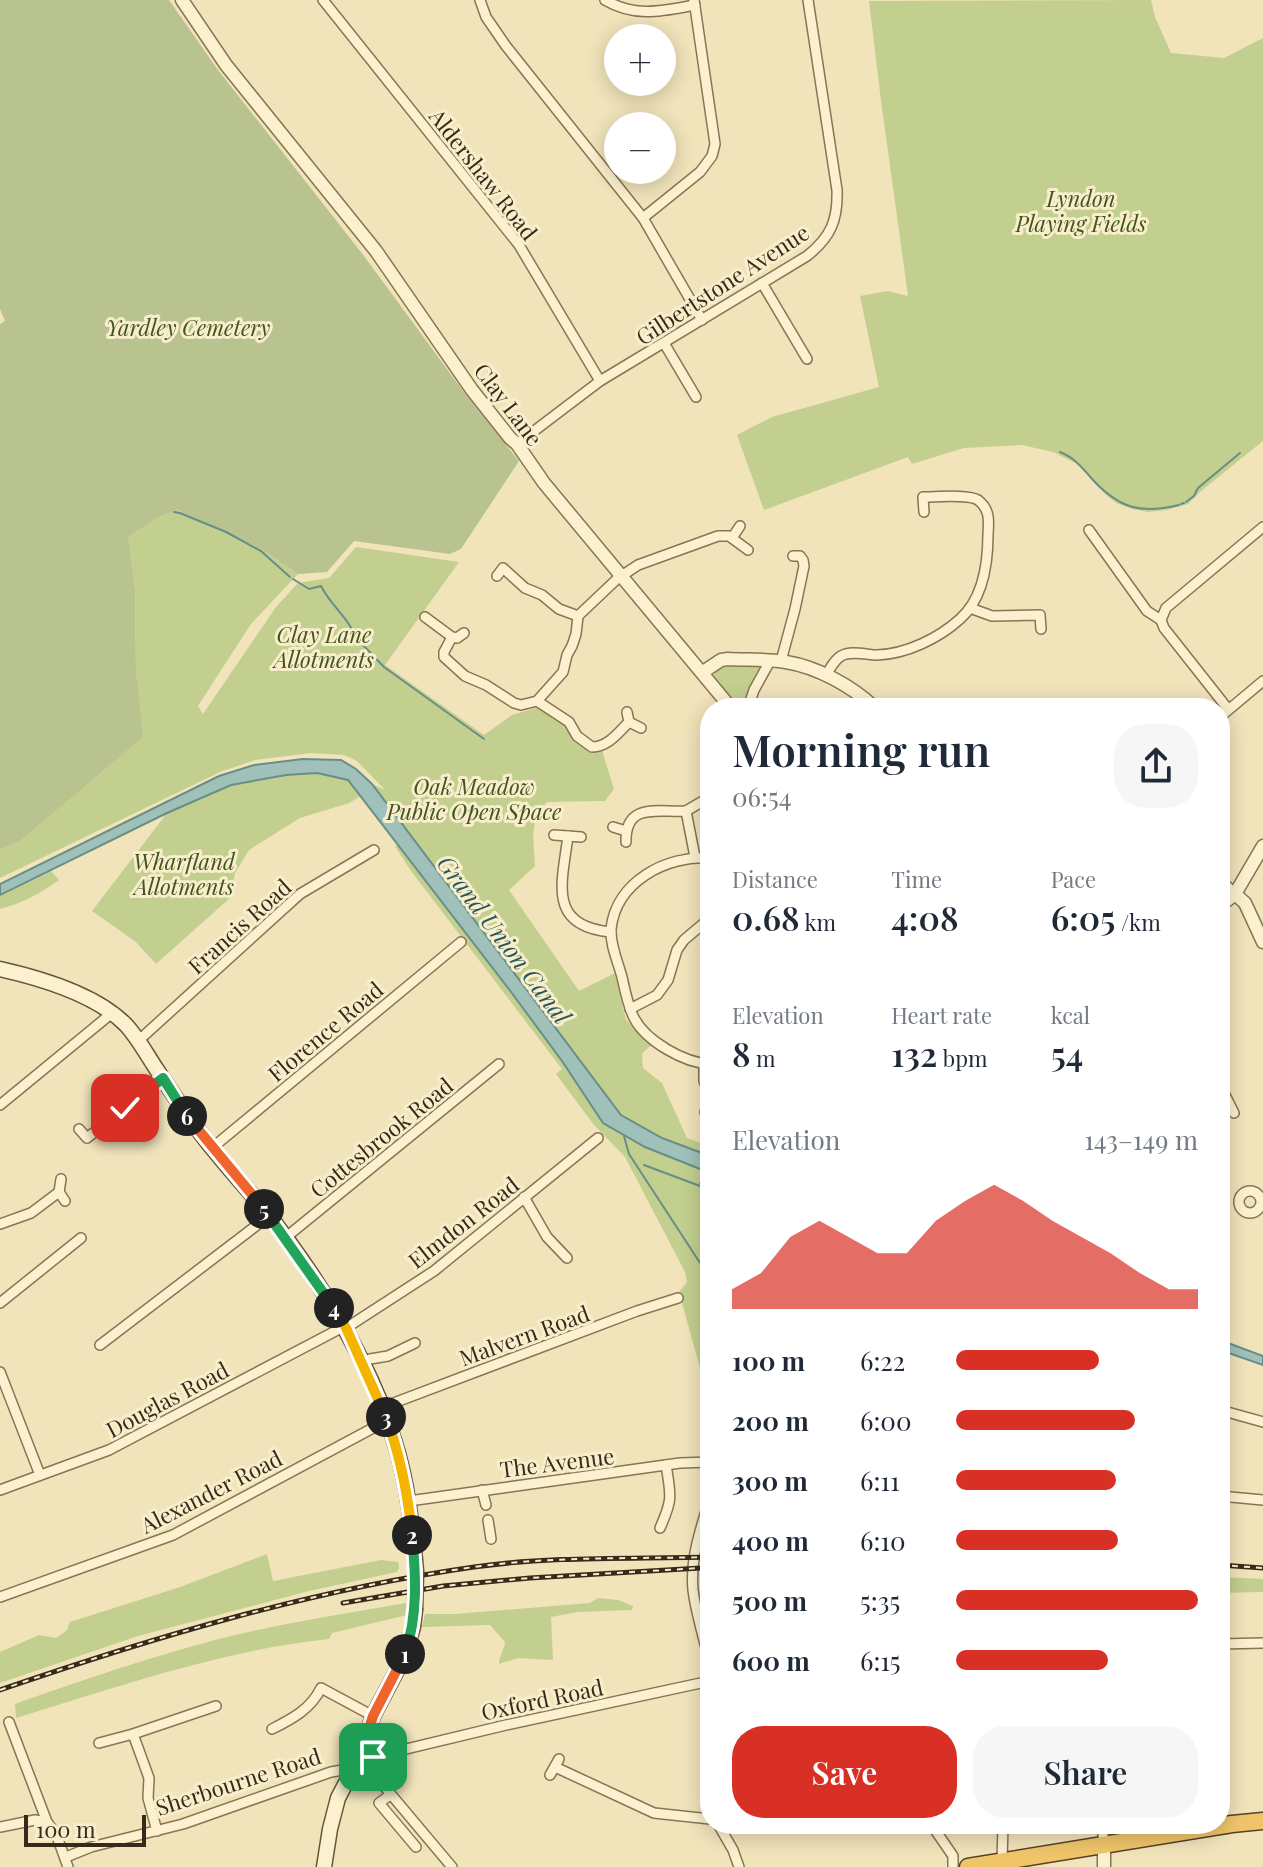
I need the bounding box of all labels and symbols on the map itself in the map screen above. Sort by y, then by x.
street label: Aldershaw Road [423,101,545,246]
park label: Lyndon Playing Fields [1015,183,1147,238]
street label: Gilbertstone Avenue [630,217,814,351]
park label: Yardley Cemetery [106,312,271,342]
street label: Clay Lane [468,356,550,452]
park label: Clay Lane Allotments [272,619,375,674]
park label: Oak Meadow Public Open Space [386,771,562,826]
park label: Wharfland Allotments [132,846,236,901]
water label: Grand Union Canal [431,848,580,1031]
street label: Francis Road [181,872,297,980]
street label: Florence Road [261,974,389,1088]
street label: Cottesbrook Road [303,1070,459,1204]
pin [91,1074,159,1142]
pin: 6 [167,1096,207,1136]
street label: Elmdon Road [401,1169,525,1275]
pin: 5 [244,1189,284,1229]
pin: 4 [314,1288,354,1328]
street label: Malvern Road [455,1297,593,1372]
street label: Douglas Road [100,1354,234,1444]
pin: 3 [366,1397,406,1437]
street label: The Avenue [498,1440,616,1484]
street label: Alexander Road [134,1442,287,1540]
pin: 2 [392,1515,432,1555]
pin: 1 [385,1634,425,1674]
street label: Oxford Road [478,1671,606,1727]
pin [339,1723,407,1791]
street label: Sherbourne Road [152,1740,325,1822]
scale bar [24,1811,146,1847]

